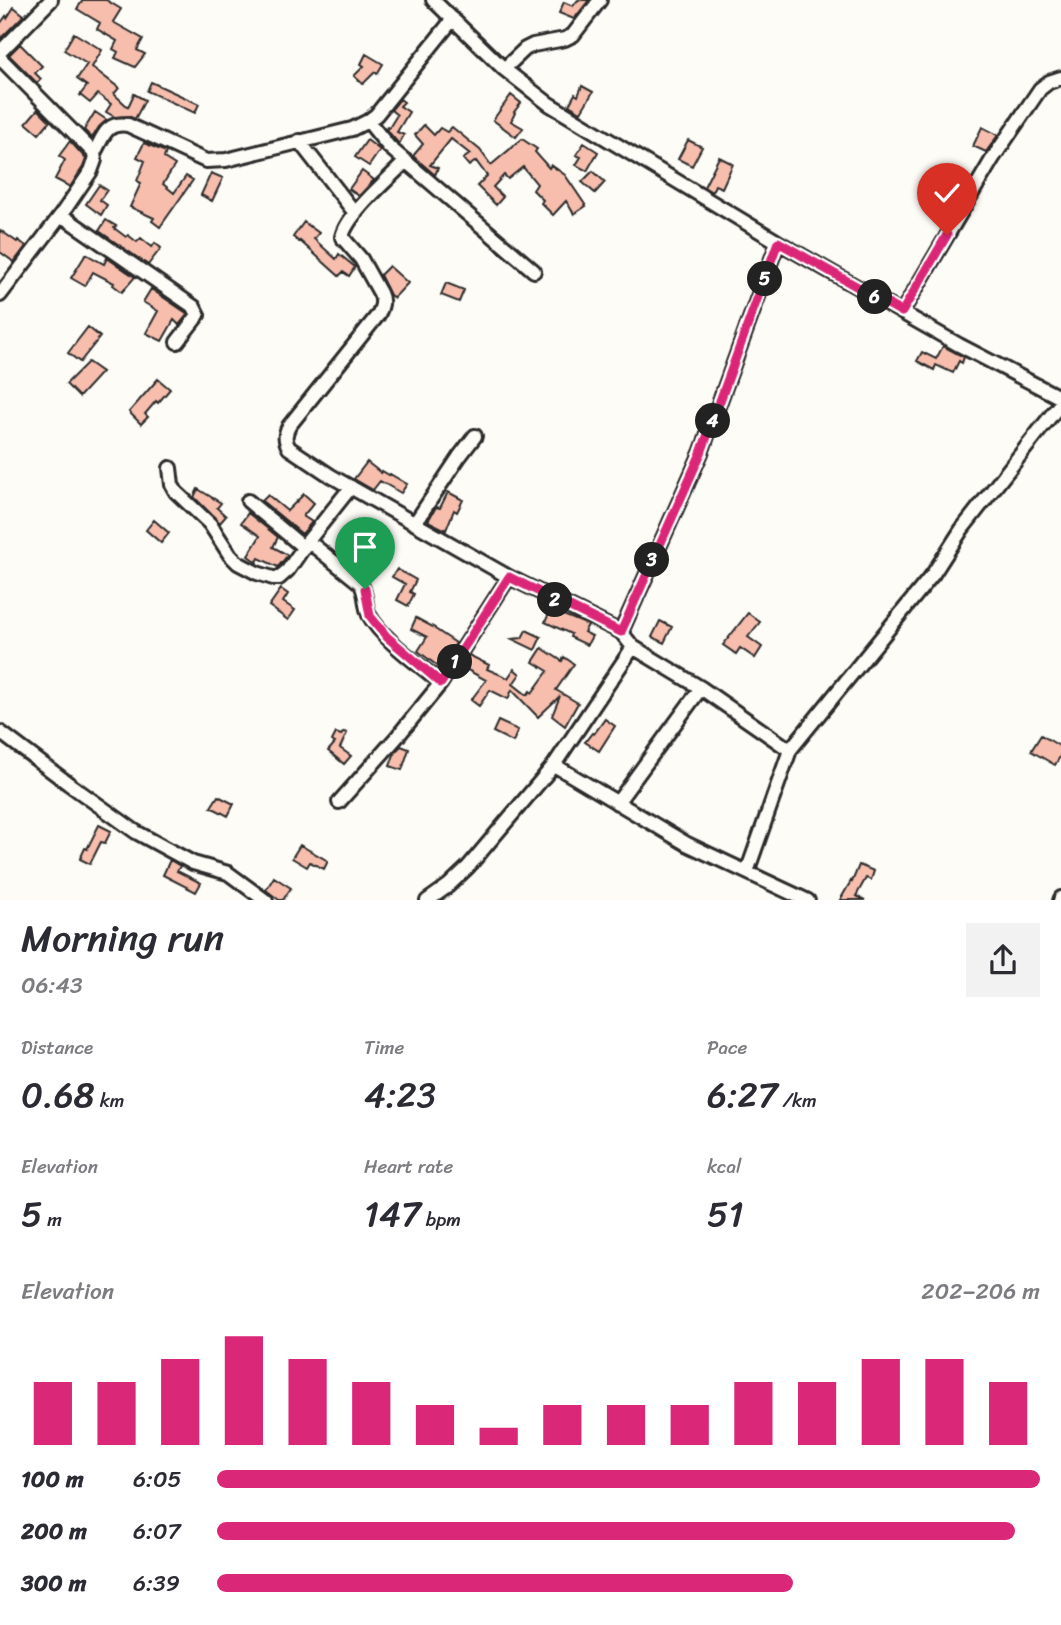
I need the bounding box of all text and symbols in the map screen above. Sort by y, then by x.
pin [917,163,977,235]
icon: check [928,174,966,212]
pin: 5 [748,262,782,296]
text: 5 [759,262,770,295]
pin: 6 [858,280,892,314]
text: 6 [869,280,880,313]
pin: 4 [696,404,730,438]
text: 4 [707,404,718,437]
pin [335,517,395,589]
icon: arrive [346,528,384,566]
pin: 3 [634,542,670,578]
text: 3 [646,543,657,576]
pin: 2 [538,582,572,618]
text: 2 [549,583,560,616]
pin: 1 [438,644,472,680]
text: 1 [450,645,459,678]
text: Morning run [21,905,224,972]
button: share [966,923,1040,997]
text: 06:43 [21,965,83,1006]
text: Distance [21,1031,93,1064]
text: Time [364,1031,404,1064]
text: Pace [707,1031,747,1064]
text: 0.68 [21,1064,95,1126]
text: 4:23 [364,1064,436,1126]
text: 6:27 [707,1064,778,1126]
text: km [95,1084,124,1117]
text: /km [778,1084,817,1117]
text: Elevation [21,1150,98,1183]
text: Heart rate [364,1150,453,1183]
text: kcal [707,1150,742,1183]
text: 5 [21,1183,42,1245]
text: 147 [364,1183,421,1245]
text: 51 [707,1183,743,1245]
text: m [42,1203,62,1236]
text: bpm [421,1203,461,1236]
text: Elevation [21,1271,114,1312]
text: 202–206 m [921,1271,1040,1312]
text: 100 m [21,1459,84,1500]
text: 6:05 [133,1459,182,1500]
text: 200 m [21,1511,87,1552]
text: 6:07 [133,1511,181,1552]
text: 300 m [21,1563,86,1604]
text: 6:39 [133,1563,180,1604]

